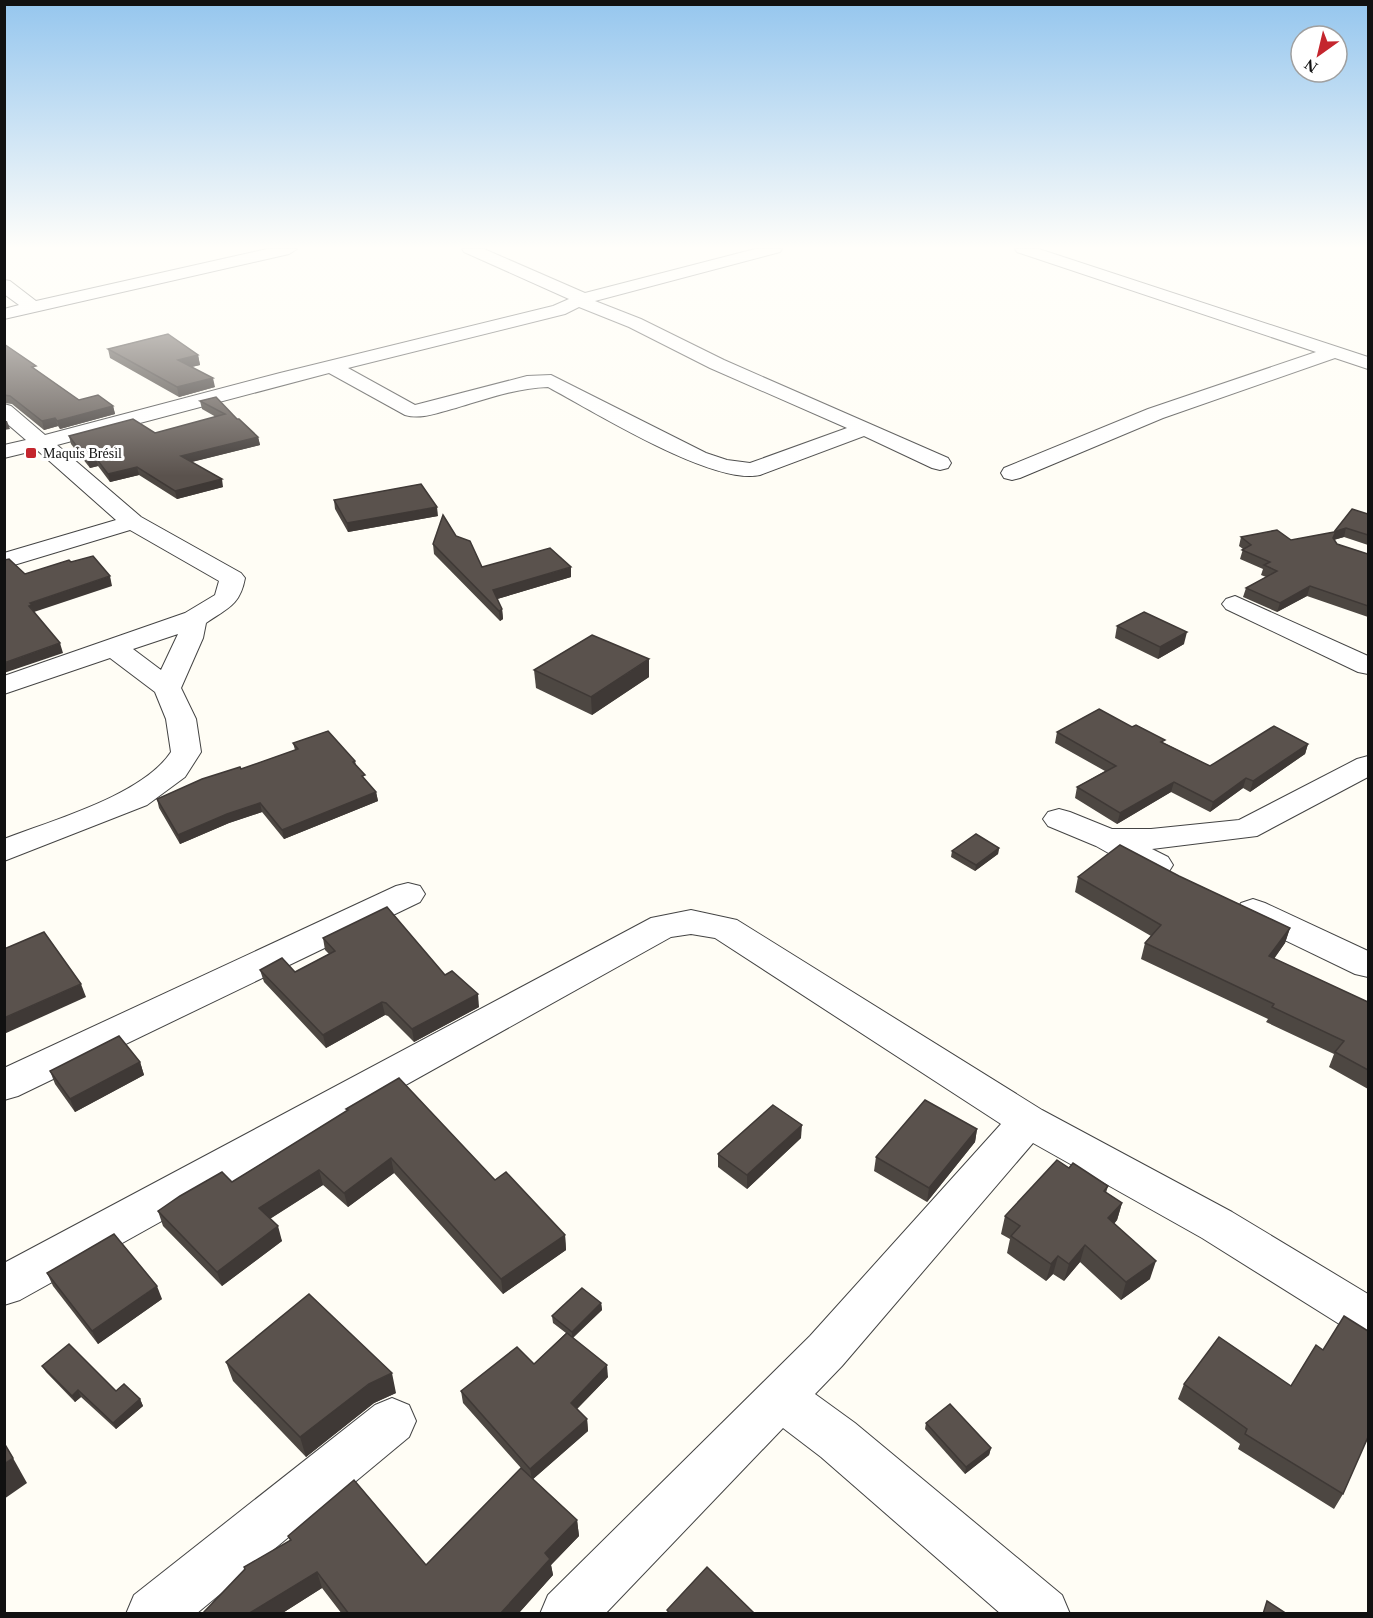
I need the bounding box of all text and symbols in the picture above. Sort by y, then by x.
north arrow [1289,24,1349,84]
text: N [1301,55,1320,76]
marker: Maquis Brésil [24,446,38,460]
place label: Maquis Brésil [43,446,122,461]

